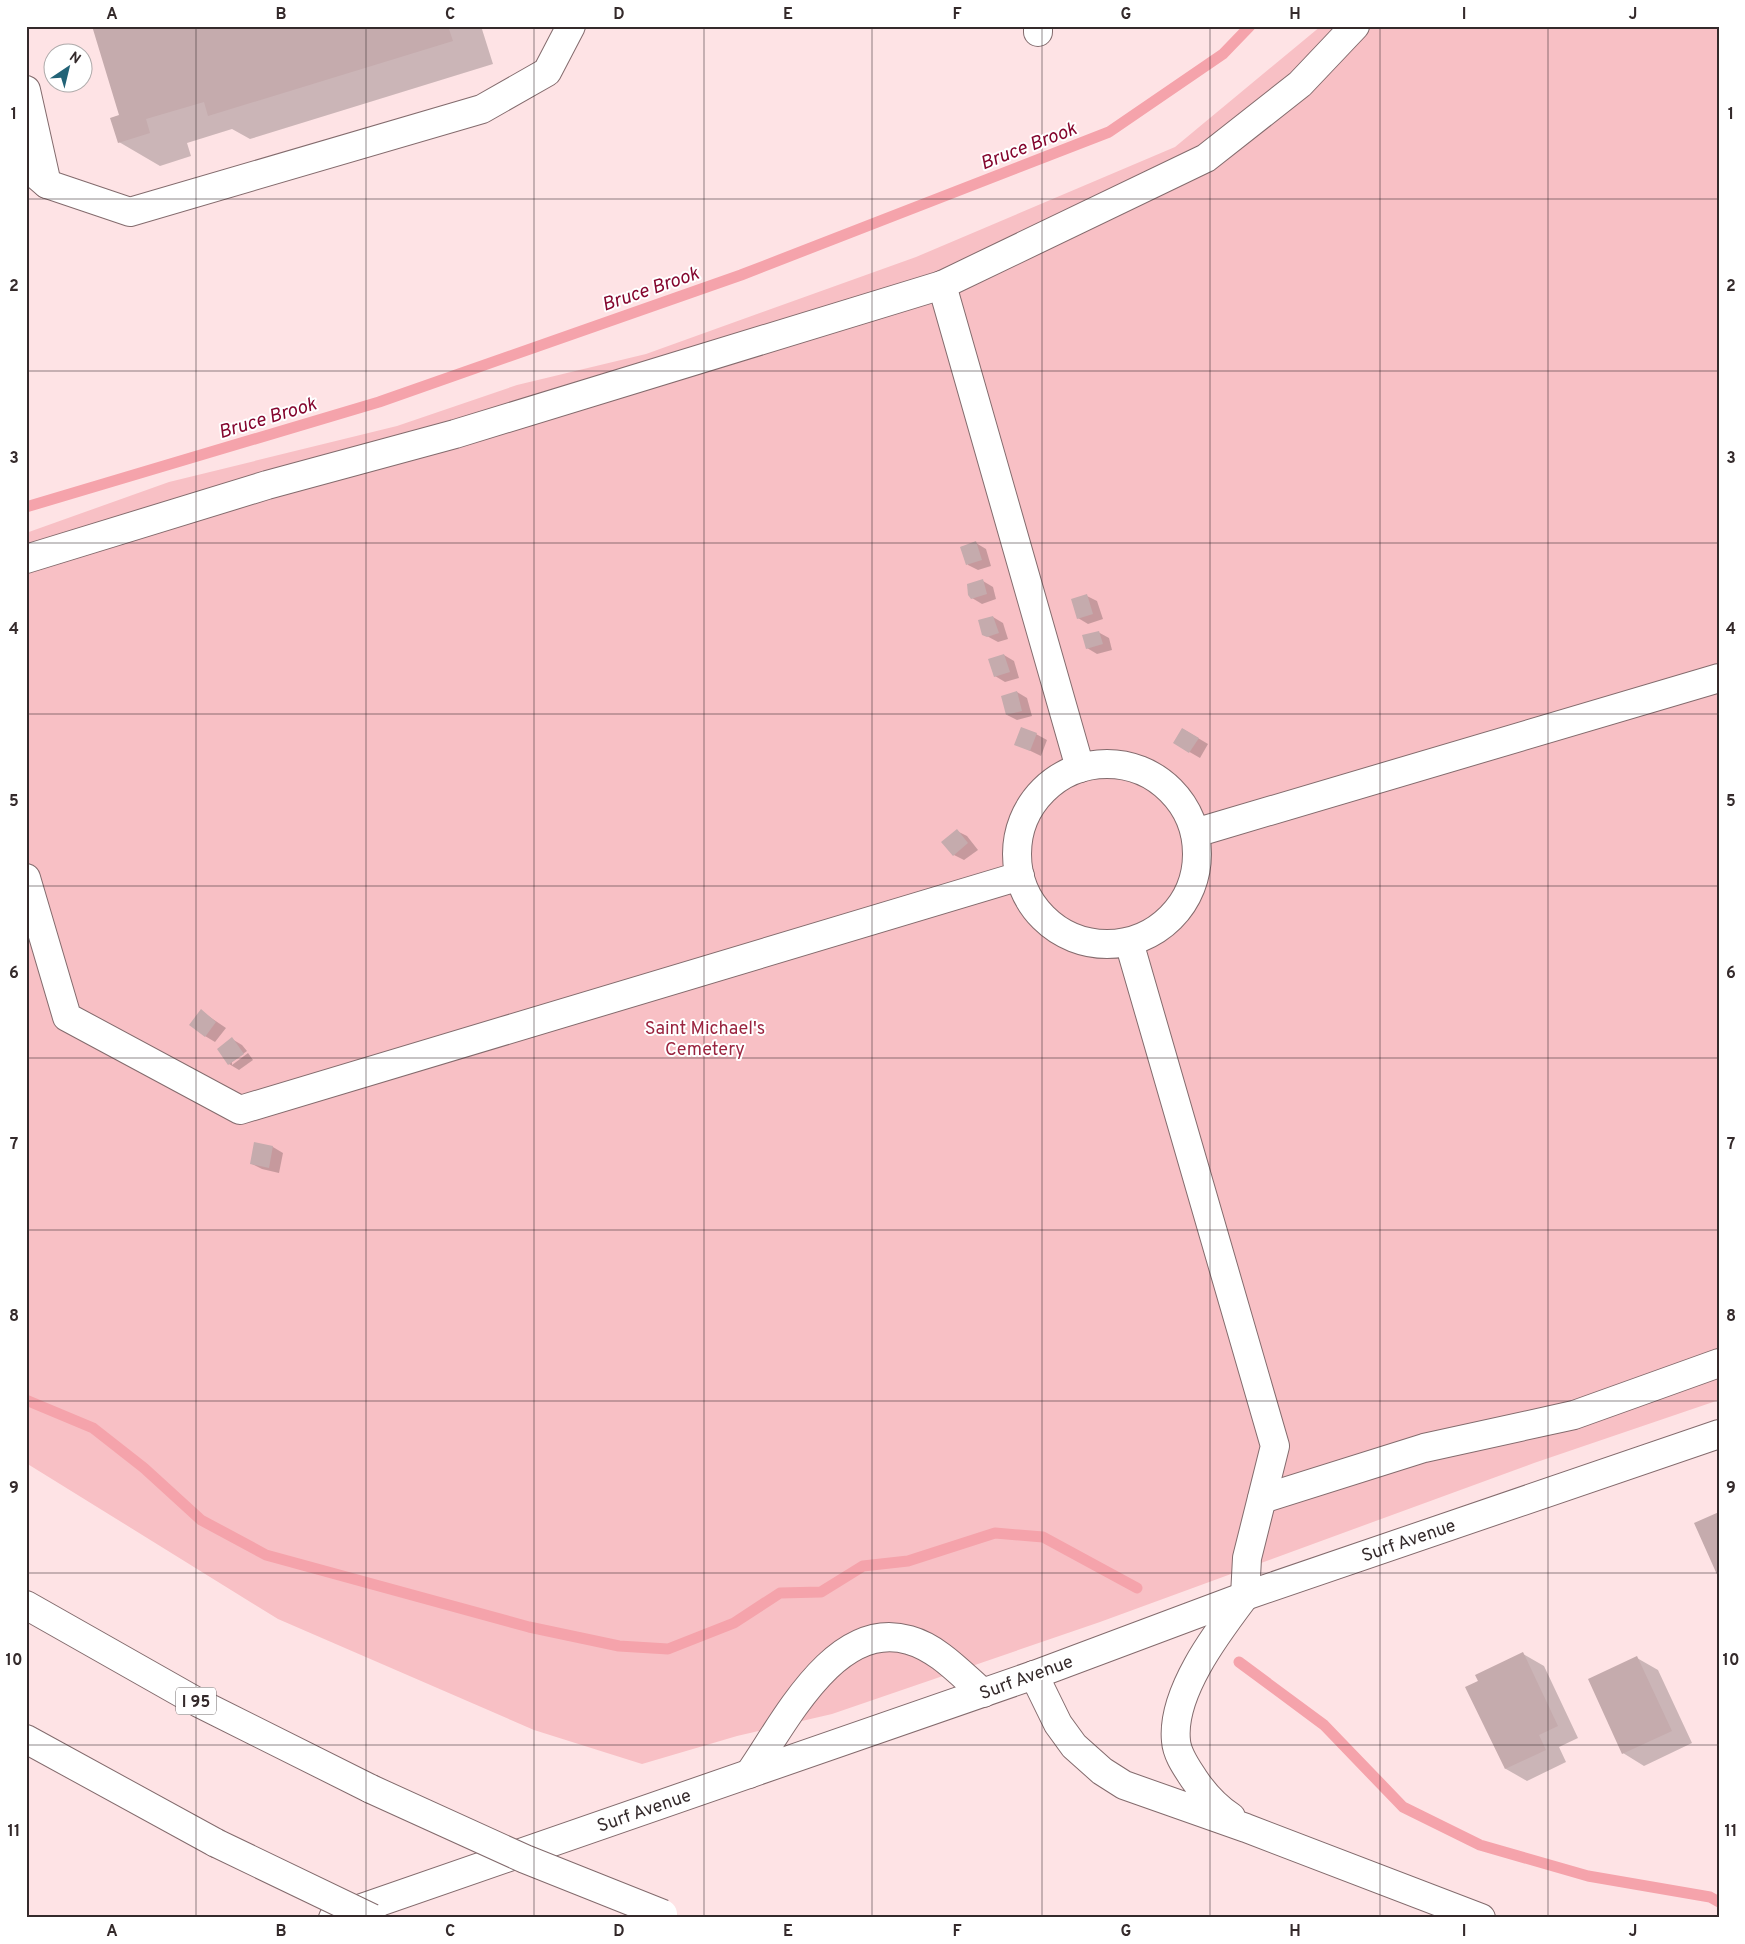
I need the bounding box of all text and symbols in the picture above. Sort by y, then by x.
text: A [106,5,118,25]
text: B [275,5,287,25]
text: C [445,5,455,25]
text: D [613,5,625,25]
text: E [783,5,793,25]
text: F [952,5,962,25]
text: G [1121,5,1131,25]
text: H [1289,5,1301,25]
text: I [1462,5,1466,25]
text: J [1629,5,1637,25]
north arrow [42,42,92,92]
text: N [66,49,84,68]
text: 1 [11,105,17,125]
text: 1 [1728,105,1734,125]
water label: Bruce Brook [977,117,1081,176]
water label: Bruce Brook [599,262,703,318]
text: 2 [9,277,19,297]
text: 2 [1726,277,1736,297]
water label: Bruce Brook [216,393,320,445]
text: 3 [9,449,19,469]
text: 3 [1726,449,1736,469]
text: 4 [9,620,19,640]
text: 4 [1726,620,1736,640]
text: 5 [9,792,19,812]
text: 5 [1726,792,1736,812]
text: 6 [9,964,19,984]
text: 6 [1726,964,1736,984]
park label: Saint Michael's Cemetery [645,1018,765,1062]
text: 7 [10,1135,18,1155]
text: 7 [1727,1135,1735,1155]
text: 8 [9,1307,19,1327]
text: 8 [1726,1307,1736,1327]
text: 9 [9,1479,19,1499]
text: 9 [1726,1479,1736,1499]
street label: Surf Avenue [1359,1515,1459,1568]
text: 10 [6,1651,22,1671]
street label: Surf Avenue [977,1651,1076,1706]
text: 10 [1723,1651,1739,1671]
road number: I 95 [176,1688,216,1714]
street label: Surf Avenue [594,1785,694,1839]
text: 11 [8,1822,20,1842]
text: 11 [1725,1822,1737,1842]
text: A [106,1922,118,1942]
text: B [275,1922,287,1942]
text: C [445,1922,455,1942]
text: D [613,1922,625,1942]
text: E [783,1922,793,1942]
text: F [952,1922,962,1942]
text: G [1121,1922,1131,1942]
text: H [1289,1922,1301,1942]
text: I [1462,1922,1466,1942]
text: J [1629,1922,1637,1942]

